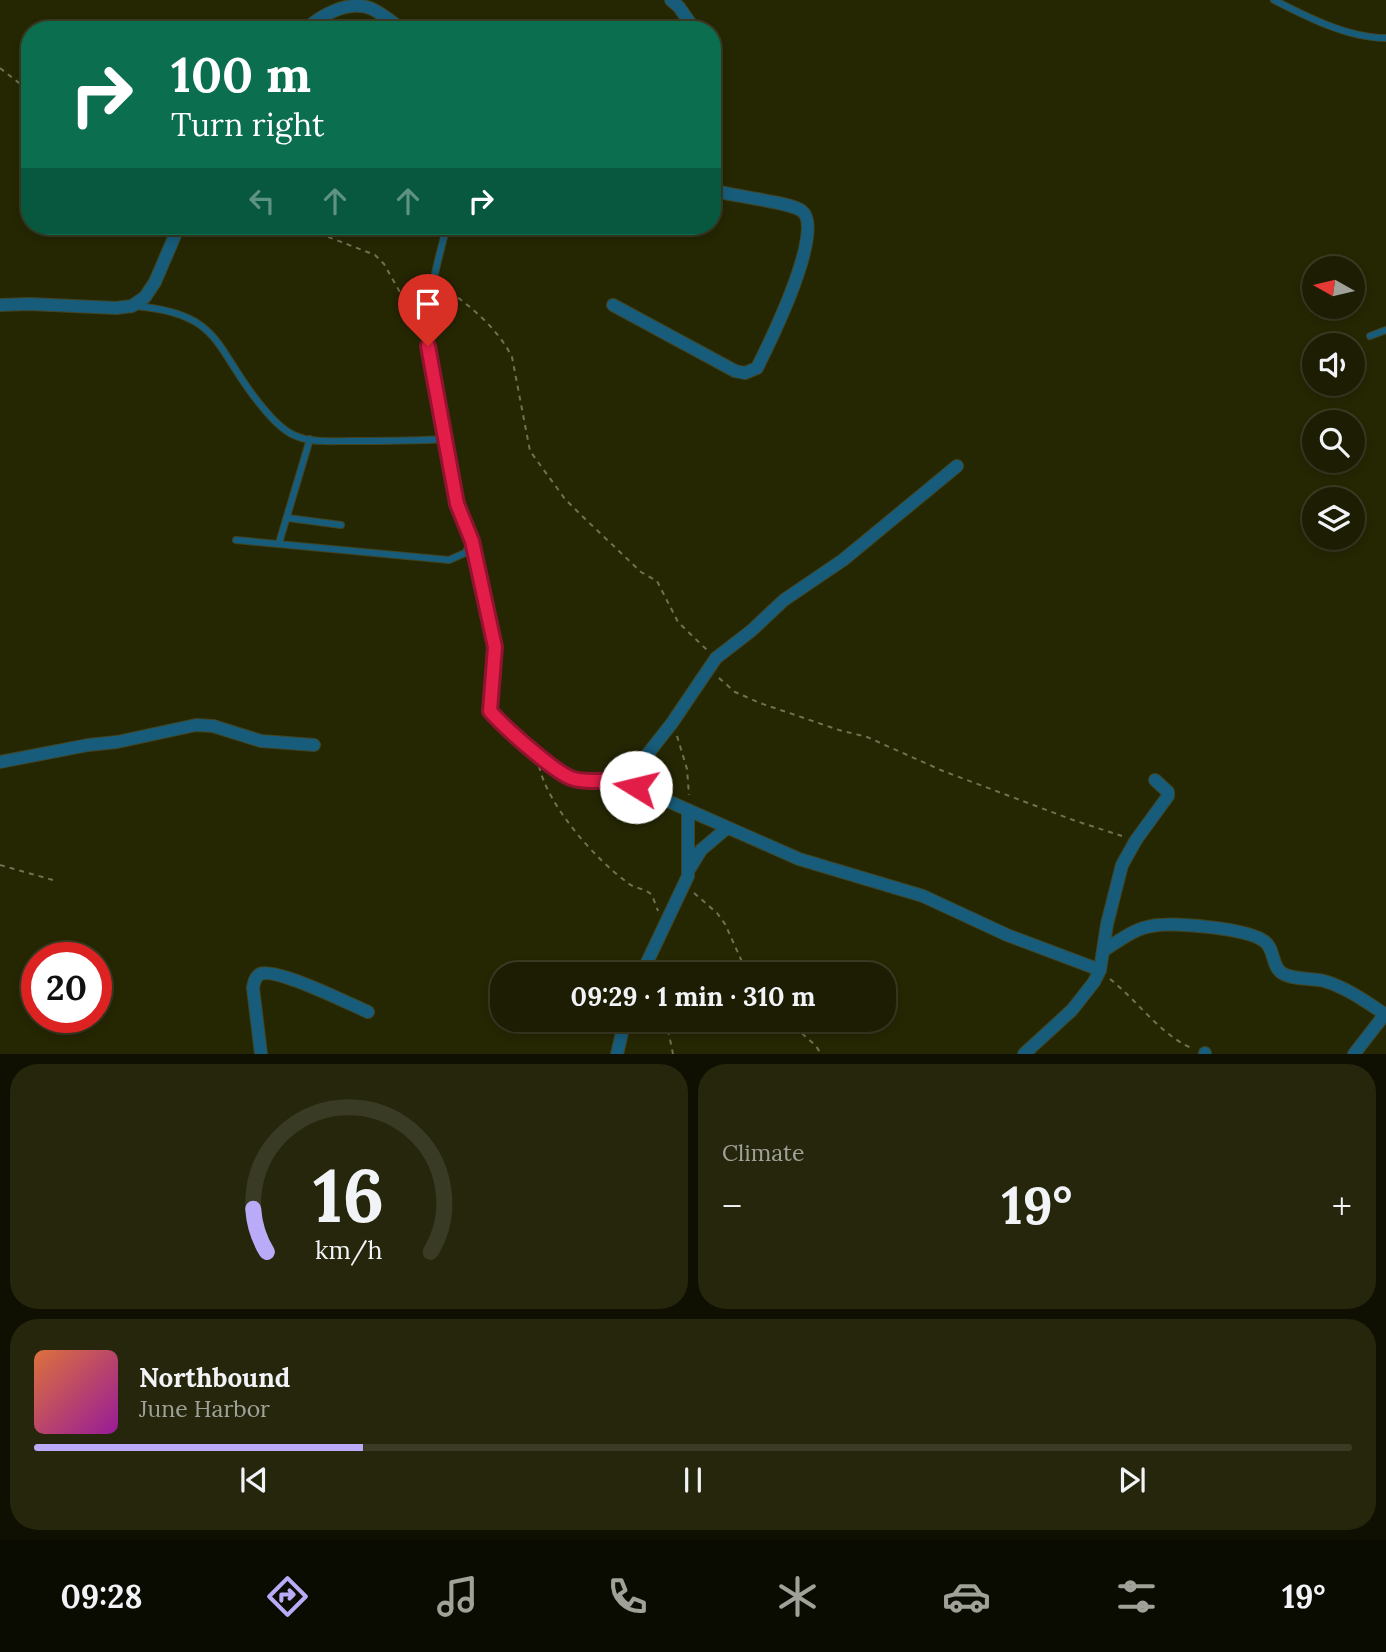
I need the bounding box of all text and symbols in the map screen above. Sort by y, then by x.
text: 100 m [171,43,311,105]
icon: right [56,49,147,140]
text: Turn right [171,104,324,145]
icon: left [243,182,281,220]
icon: ahead [316,182,354,220]
icon: ahead [389,182,427,220]
icon: right [462,182,500,220]
north arrow [1302,256,1365,318]
map controls [1302,256,1365,550]
pin [398,274,458,346]
icon: arrive [409,285,447,323]
button: sound [1302,333,1365,396]
button: search [1302,410,1365,473]
button: layers [1302,487,1365,550]
position arrow [599,750,673,824]
speed limit sign: 20 [21,942,112,1033]
text: 09:29 · 1 min · 310 m [571,980,815,1013]
text: Climate [722,1138,804,1167]
text: 16 [313,1150,385,1243]
text: 19° [1002,1172,1072,1238]
text: − [722,1182,742,1230]
text: + [1332,1182,1352,1230]
text: km/h [315,1234,383,1266]
text: Northbound [139,1361,290,1394]
text: June Harbor [139,1394,270,1423]
icon: previous [235,1461,273,1499]
icon: pause [674,1461,712,1499]
icon: next [1113,1461,1151,1499]
icon: directions [263,1572,312,1621]
icon: music [433,1572,482,1621]
icon: phone [603,1572,652,1621]
icon: climate [773,1572,822,1621]
icon: car [942,1572,991,1621]
icon: filters [1112,1572,1161,1621]
text: 09:28 [60,1576,143,1617]
text: 19° [1282,1576,1326,1617]

